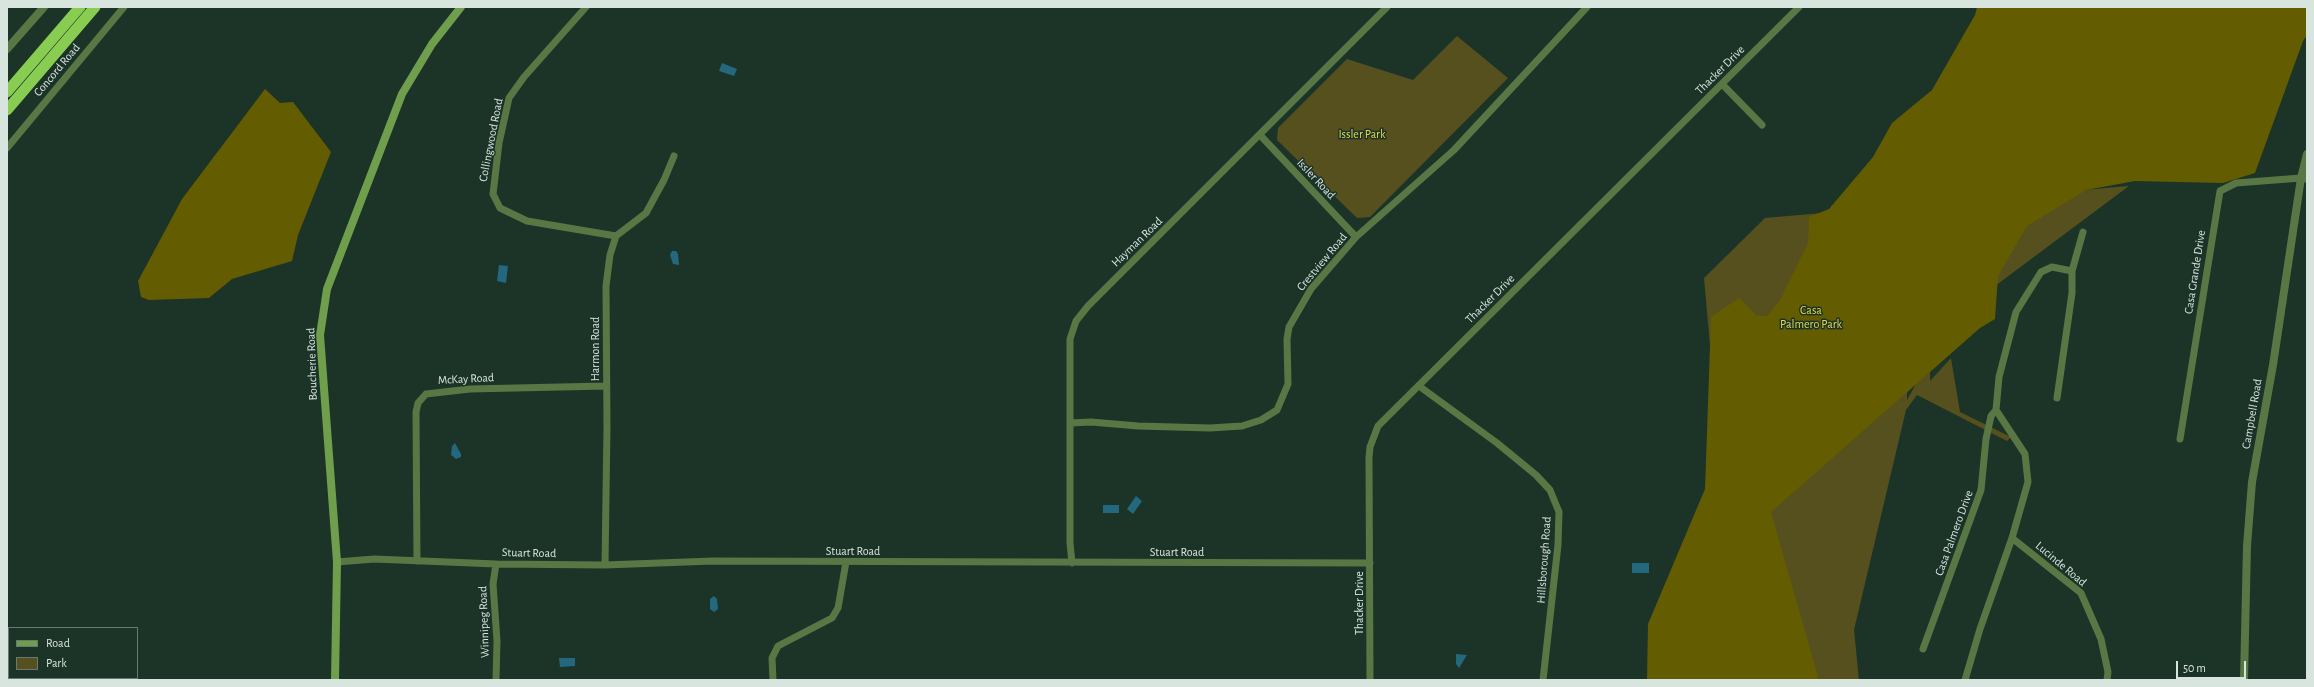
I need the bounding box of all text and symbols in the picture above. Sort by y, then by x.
street label: Concord Road [31,41,83,99]
street label: Thacker Drive [1692,42,1748,98]
street label: Collingwood Road [476,97,506,183]
park label: Issler Park [1339,127,1385,141]
street label: Issler Road [1294,156,1338,202]
street label: Hayman Road [1108,214,1166,270]
street label: Casa Grande Drive [2181,229,2209,315]
street label: Crestview Road [1294,230,1350,294]
street label: Thacker Drive [1462,271,1518,327]
park label: Casa Palmero Park [1780,303,1842,331]
street label: Harmon Road [588,317,602,381]
street label: Boucherie Road [304,327,320,401]
street label: McKay Road [438,370,494,388]
street label: Campbell Road [2239,378,2265,450]
street label: Casa Palmero Drive [1932,488,1976,578]
street label: Hillsborough Road [1534,516,1554,604]
street label: Lucinde Road [2032,538,2090,590]
street label: Stuart Road [826,544,880,558]
street label: Stuart Road [502,545,556,561]
street label: Stuart Road [1150,545,1204,559]
street label: Thacker Drive [1352,571,1366,635]
street label: Winnipeg Road [476,586,492,658]
legend [8,627,138,679]
text: Road [46,637,70,649]
scale bar [2178,653,2248,679]
text: Park [46,657,67,669]
text: 50 m [2183,662,2206,674]

